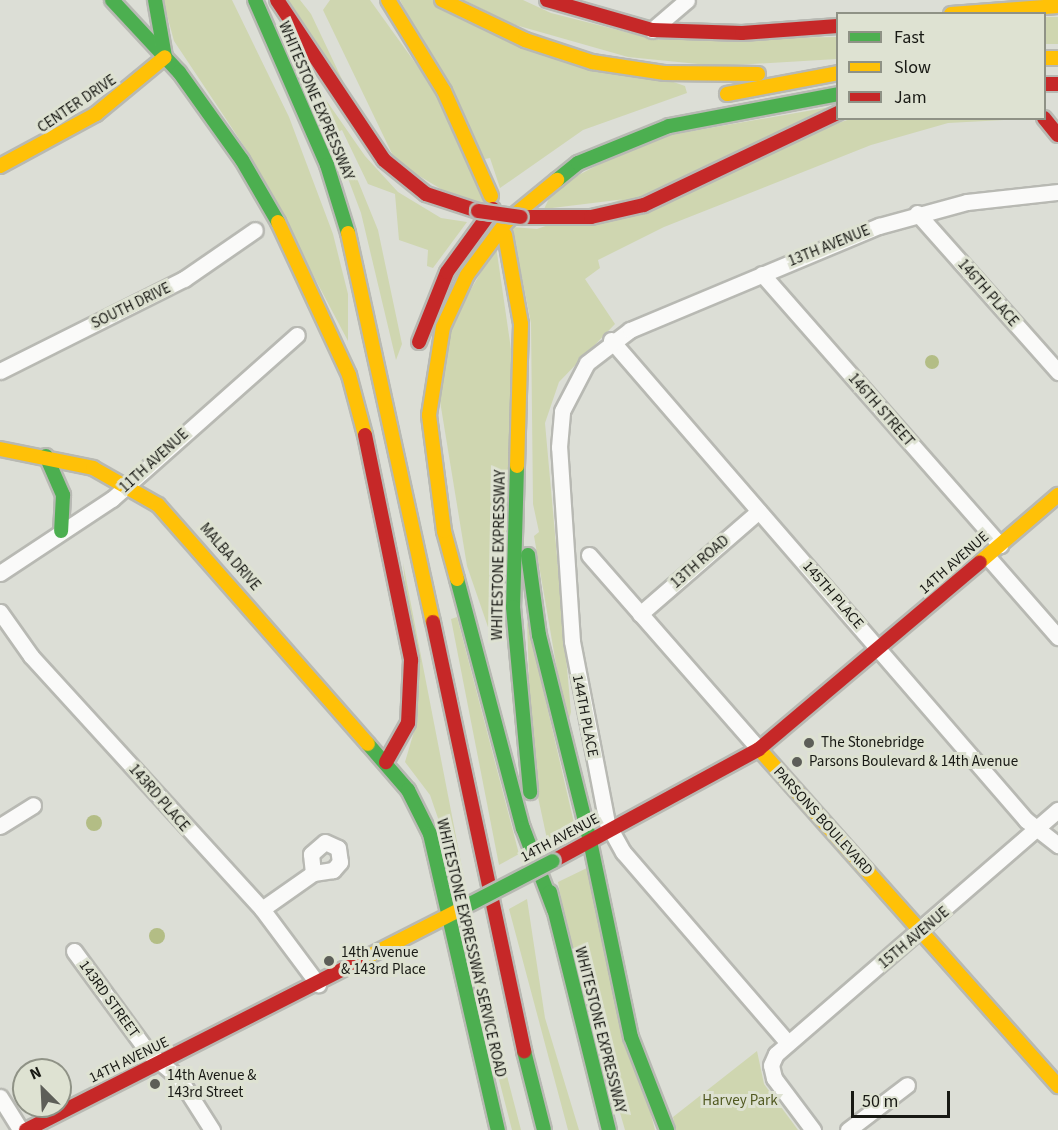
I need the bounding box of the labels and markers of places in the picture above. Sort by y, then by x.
place label: The Stonebridge [821,734,924,752]
marker: The Stonebridge [802,736,816,750]
place label: Parsons Boulevard & 14th Avenue [809,753,1018,771]
marker: Parsons Boulevard & 14th Avenue [790,755,804,769]
place label: 14th Avenue & 143rd Place [341,943,426,978]
marker: 14th Avenue & 143rd Place [322,954,336,968]
place label: 14th Avenue & 143rd Street [167,1066,257,1101]
marker: 14th Avenue & 143rd Street [148,1077,162,1091]

